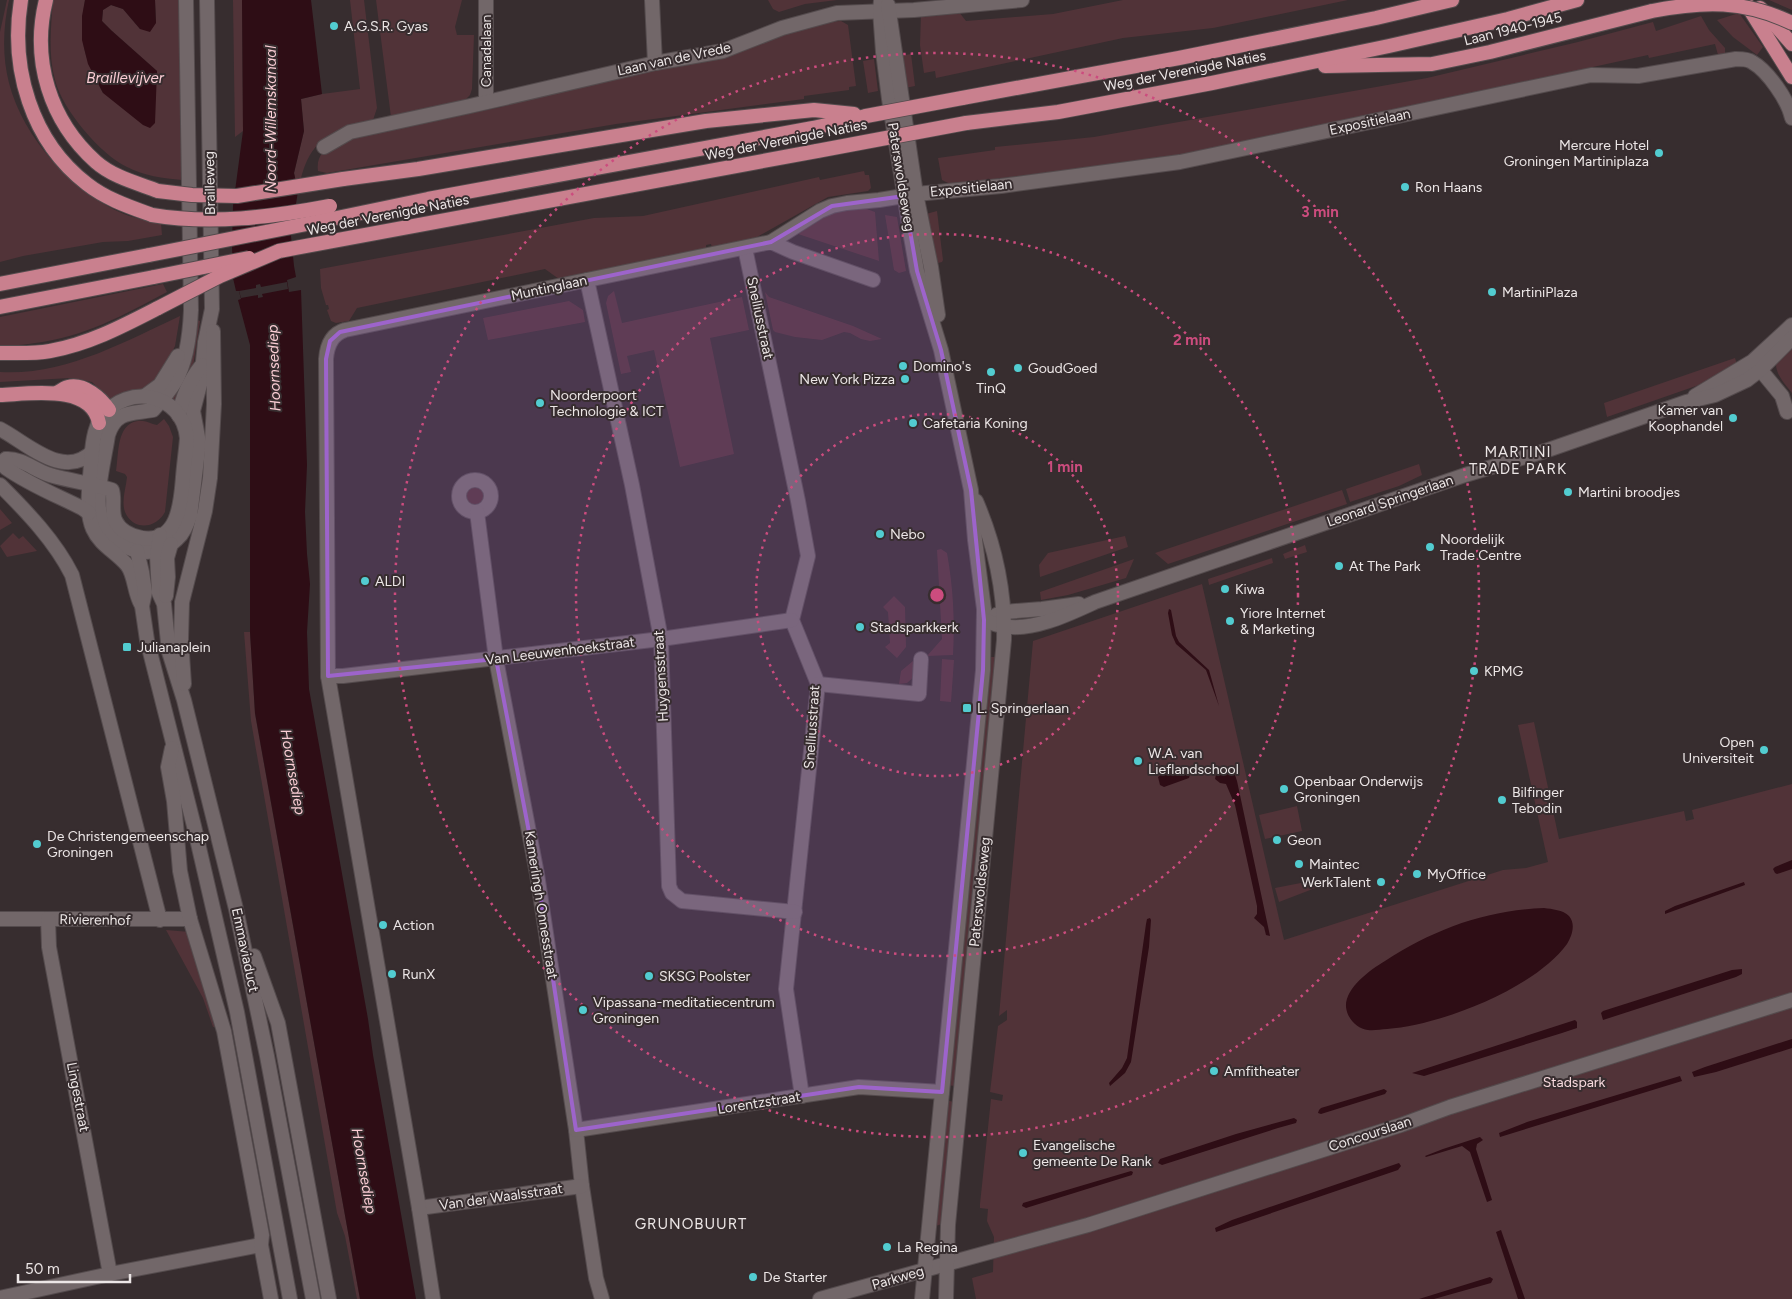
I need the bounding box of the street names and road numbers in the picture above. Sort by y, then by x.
street label: Laan 1940-1945 [1462,9,1564,49]
street label: Canadalaan [478,14,495,87]
street label: Laan van de Vrede [616,39,733,79]
street label: Weg der Verenigde Naties [1103,47,1267,95]
street label: Expositielaan [1328,105,1412,139]
street label: Weg der Verenigde Naties [704,116,868,164]
street label: Paterswoldseweg [884,121,918,233]
street label: Brailleweg [201,151,219,215]
street label: Expositielaan [929,175,1013,201]
street label: Weg der Verenigde Naties [306,191,470,239]
street label: Muntinglaan [509,272,589,304]
street label: Snelliusstraat [743,275,777,361]
street label: Leonard Springerlaan [1324,471,1456,531]
street label: Huygensstraat [650,630,672,722]
street label: Van Leeuwenhoekstraat [484,633,636,669]
street label: Snelliusstraat [801,685,823,769]
street label: Kamerlingh Onnesstraat [521,829,561,981]
street label: Paterswoldseweg [966,836,994,948]
street label: Emmaviaduct [228,906,262,994]
street label: Rivierenhof [59,911,132,929]
street label: Lingestraat [63,1061,93,1133]
street label: Lorentzstraat [716,1088,802,1118]
street label: Concourslaan [1326,1113,1414,1155]
street label: Van der Waalsstraat [438,1180,564,1214]
street label: Parkweg [870,1262,926,1294]

